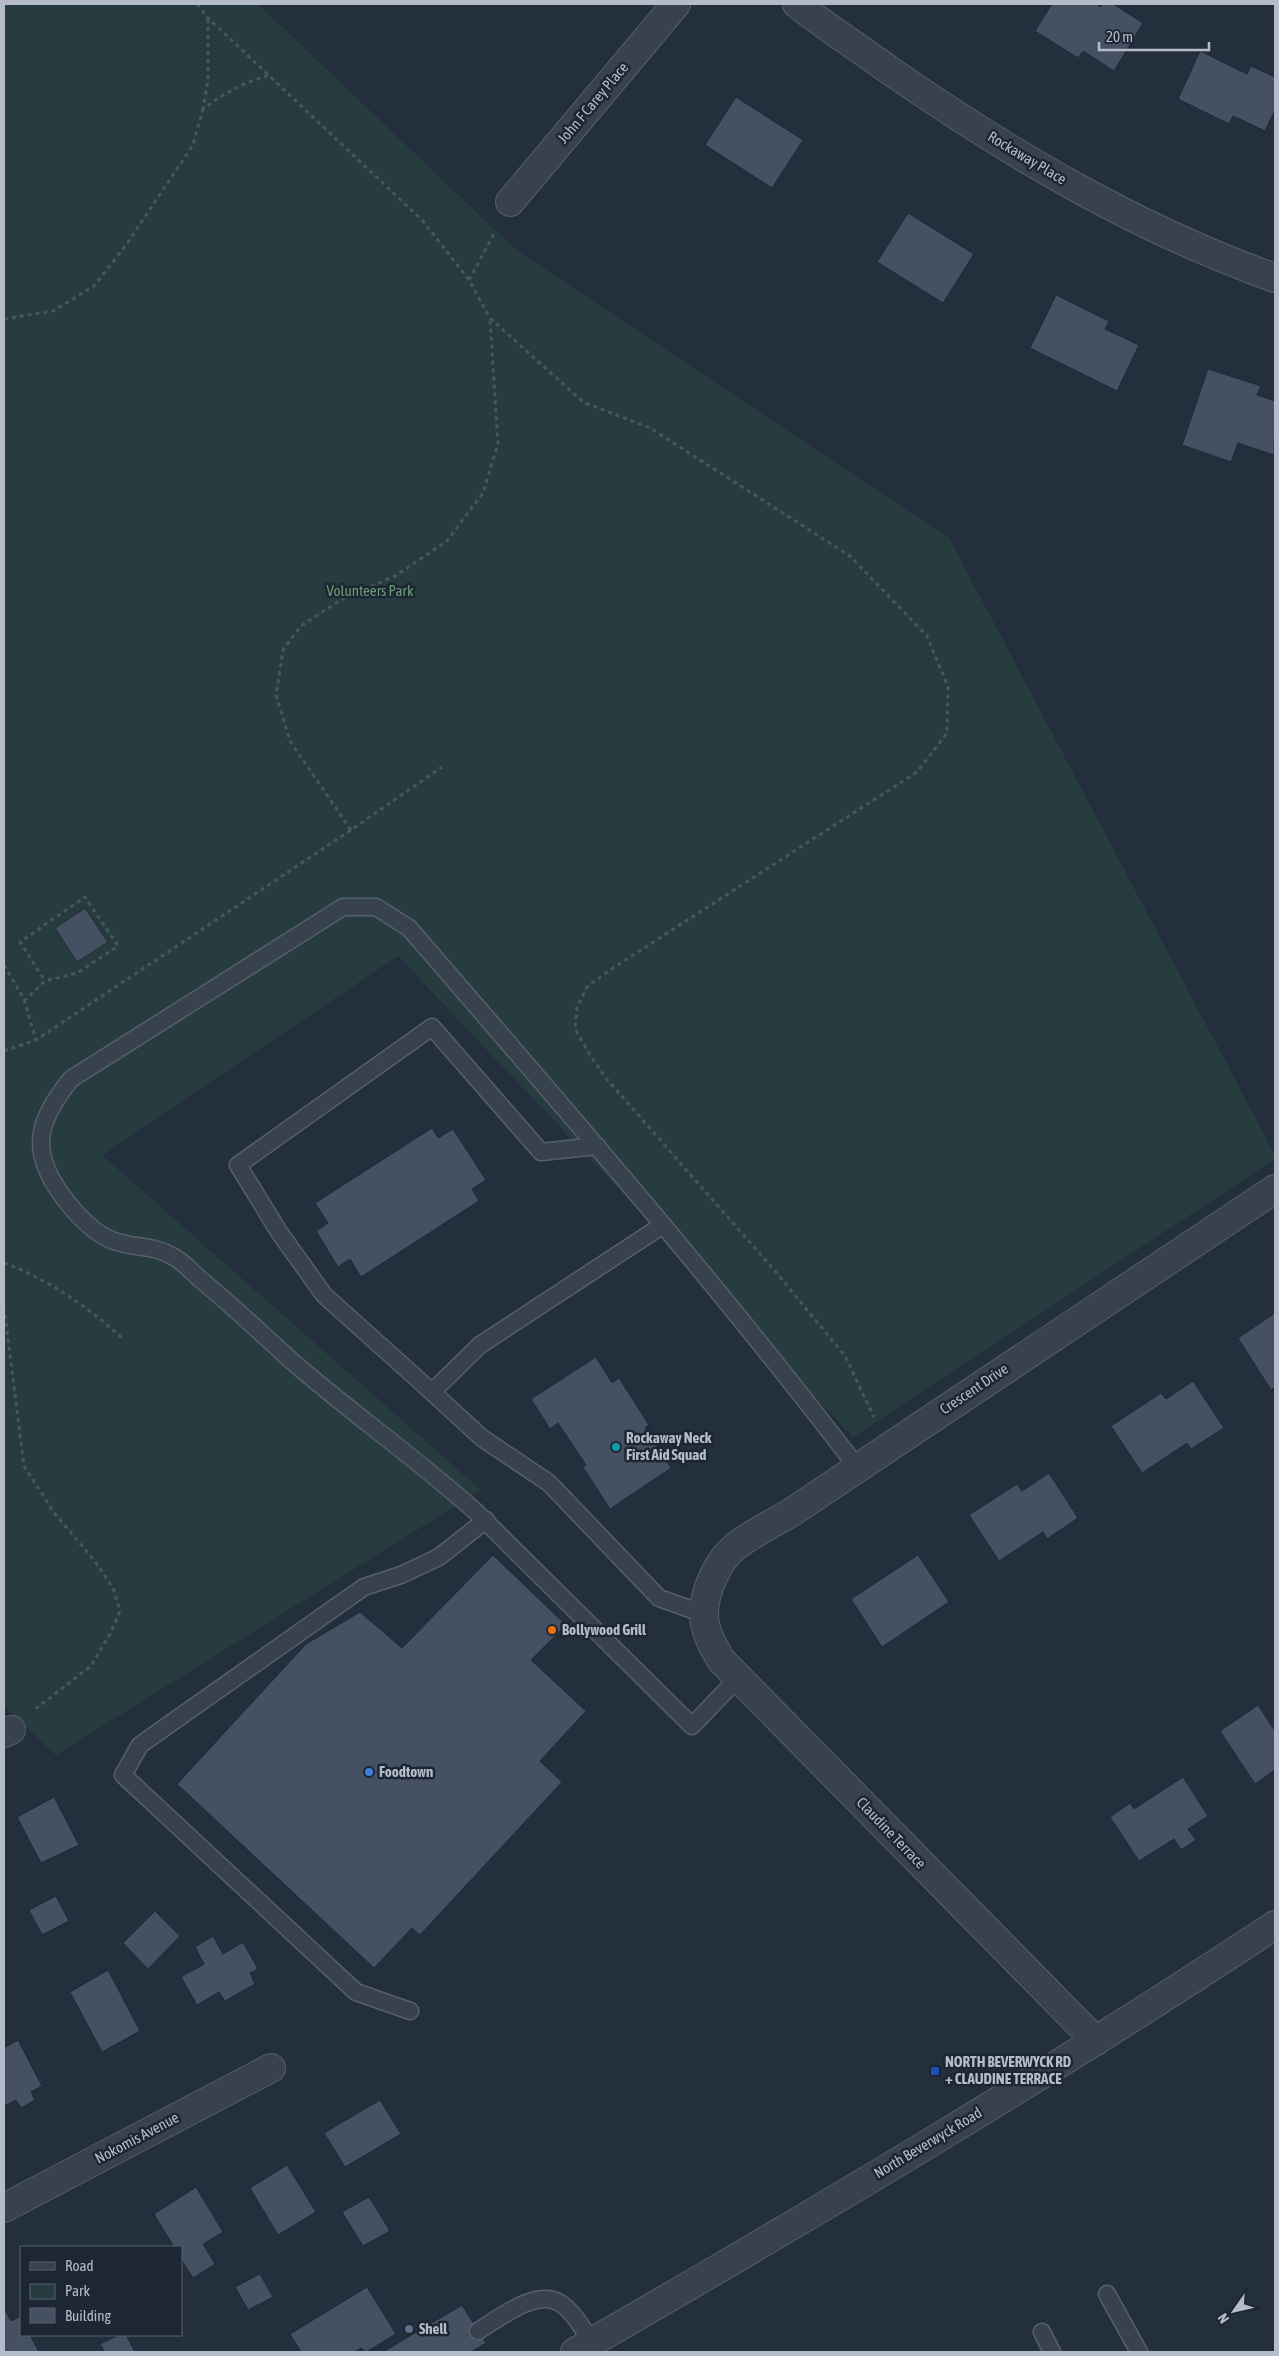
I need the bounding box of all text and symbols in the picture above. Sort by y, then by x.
scale bar [1099,20,1209,52]
text: 20 m [1106,28,1133,45]
street label: John F Carey Place [554,59,631,147]
street label: Rockaway Place [985,128,1070,188]
park label: Volunteers Park [327,582,414,599]
street label: Crescent Drive [936,1360,1011,1418]
place label: Rockaway Neck First Aid Squad [626,1429,712,1463]
marker: Rockaway Neck First Aid Squad [610,1441,622,1453]
place label: Bollywood Grill [562,1621,647,1638]
marker: Bollywood Grill [546,1624,558,1636]
place label: Foodtown [379,1763,433,1780]
marker: Foodtown [363,1766,375,1778]
street label: Claudine Terrace [853,1794,930,1872]
place label: NORTH BEVERWYCK RD + CLAUDINE TERRACE [945,2053,1071,2087]
marker: NORTH BEVERWYCK RD + CLAUDINE TERRACE [929,2065,941,2077]
street label: North Beverwyck Road [871,2104,985,2181]
street label: Nokomis Avenue [92,2108,182,2167]
legend [20,2246,182,2336]
text: Road [65,2257,94,2274]
text: Park [65,2282,90,2299]
north arrow [1209,2286,1259,2336]
text: Building [65,2307,111,2324]
text: N [1214,2310,1232,2326]
place label: Shell [419,2320,448,2337]
marker: Shell [403,2323,415,2335]

